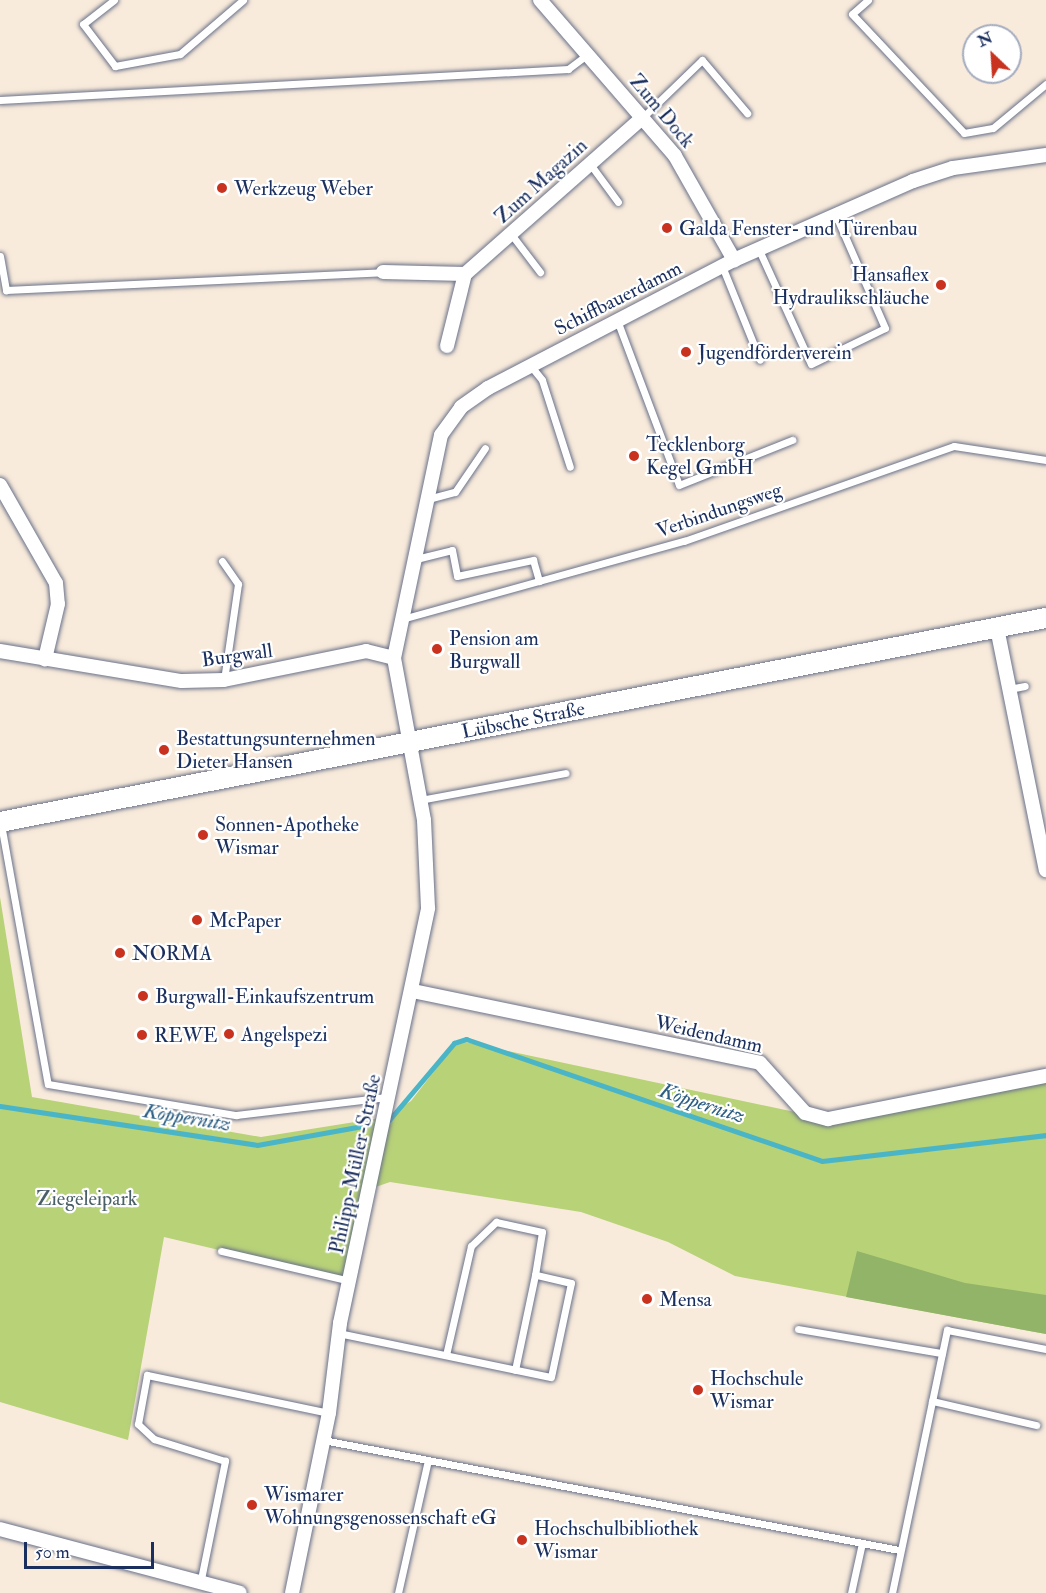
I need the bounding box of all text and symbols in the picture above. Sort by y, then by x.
north arrow [962,24,1022,84]
text: N [975,27,996,52]
street label: Zum Dock [624,69,700,153]
street label: Zum Magazin [490,133,592,229]
place label: Werkzeug Weber [234,176,373,200]
marker: Werkzeug Weber [215,181,229,195]
place label: Galda Fenster- und Türenbau [679,216,918,240]
marker: Galda Fenster- und Türenbau [660,221,674,235]
street label: Schiffbauerdamm [550,256,686,340]
place label: Hansaflex Hydraulikschläuche [773,262,929,309]
marker: Hansaflex Hydraulikschläuche [934,278,948,292]
place label: Jugendförderverein [698,340,852,364]
marker: Jugendförderverein [679,345,693,359]
place label: Tecklenborg Kegel GmbH [646,432,754,479]
marker: Tecklenborg Kegel GmbH [627,449,641,463]
street label: Verbindungsweg [653,477,785,543]
place label: Pension am Burgwall [449,626,539,673]
street label: Burgwall [200,638,274,672]
marker: Pension am Burgwall [430,642,444,656]
street label: Lübsche Straße [459,696,587,744]
place label: Bestattungsunternehmen Dieter Hansen [176,726,375,773]
marker: Bestattungsunternehmen Dieter Hansen [157,743,171,757]
place label: Sonnen-Apotheke Wismar [215,812,359,859]
marker: Sonnen-Apotheke Wismar [196,828,210,842]
place label: McPaper [209,908,281,932]
marker: McPaper [190,913,204,927]
place label: NORMA [132,941,212,965]
marker: NORMA [113,946,127,960]
place label: Burgwall-Einkaufszentrum [155,984,374,1008]
marker: Burgwall-Einkaufszentrum [136,989,150,1003]
street label: Weidendamm [653,1010,765,1058]
place label: Angelspezi [241,1022,328,1046]
place label: REWE [154,1023,217,1047]
marker: Angelspezi [222,1027,236,1041]
marker: REWE [135,1028,149,1042]
street label: Philipp-Müller-Straße [324,1072,386,1256]
water label: Köppernitz [656,1078,748,1130]
water label: Köppernitz [142,1099,232,1137]
park label: Ziegeleipark [37,1186,137,1210]
place label: Mensa [659,1287,712,1311]
marker: Mensa [640,1292,654,1306]
place label: Hochschule Wismar [710,1366,803,1413]
marker: Hochschule Wismar [691,1383,705,1397]
place label: Wismarer Wohnungsgenossenschaft eG [264,1482,497,1529]
marker: Wismarer Wohnungsgenossenschaft eG [245,1498,259,1512]
place label: Hochschulbibliothek Wismar [534,1517,699,1564]
scale bar [27,1530,158,1568]
marker: Hochschulbibliothek Wismar [515,1533,529,1547]
text: 50 m [35,1541,70,1564]

